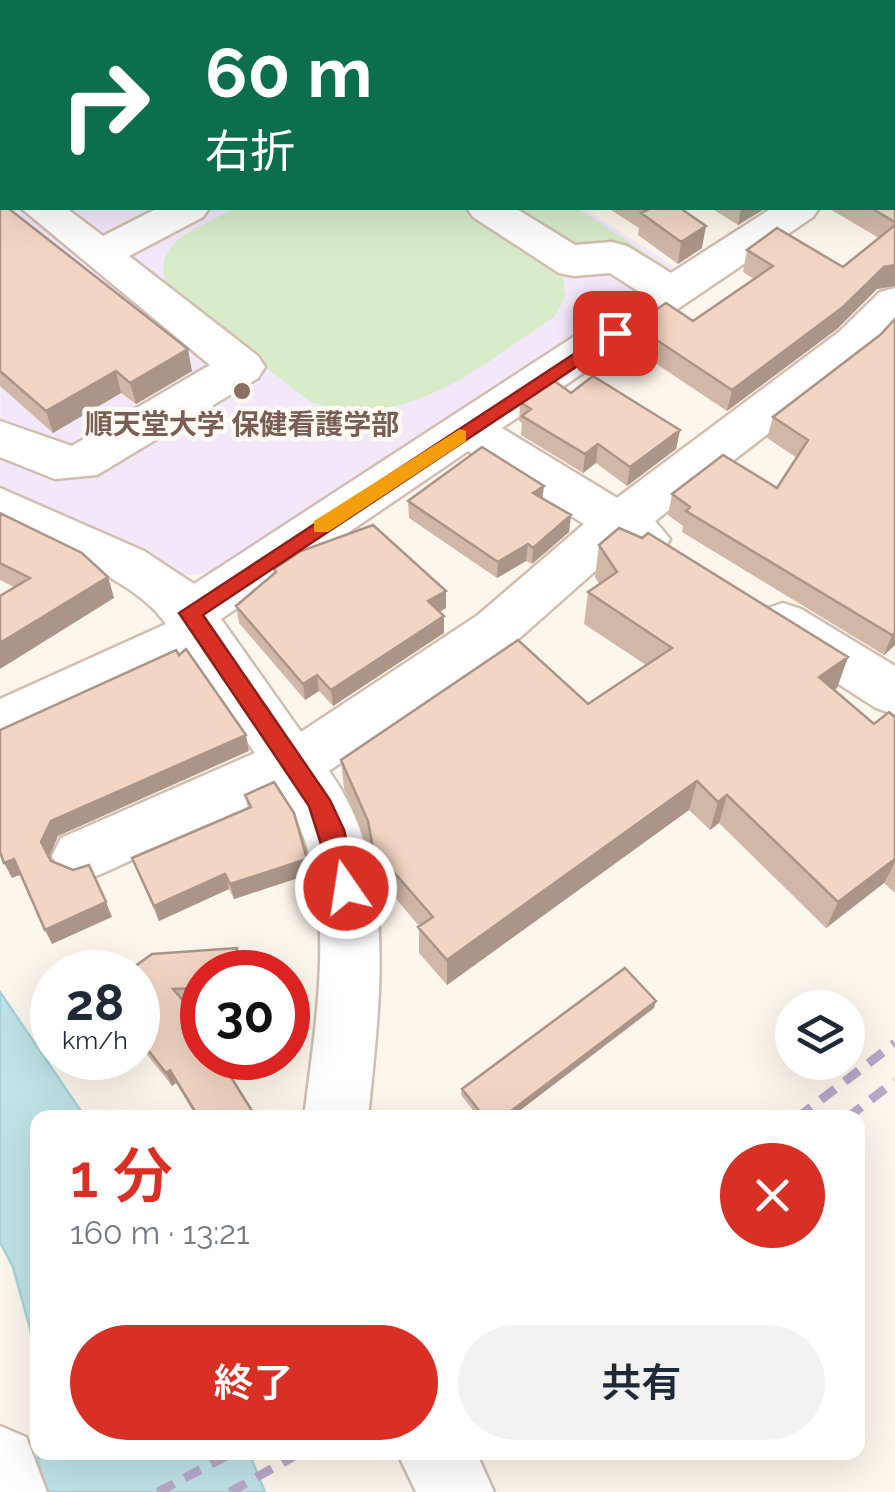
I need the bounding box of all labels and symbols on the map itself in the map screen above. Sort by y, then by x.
pin [573,291,658,376]
marker: 順天堂大学 保健看護学部 [231,380,253,402]
place label: 順天堂大学 保健看護学部 [85,408,399,441]
position arrow [294,836,398,940]
speed limit sign: 30 [180,950,310,1080]

